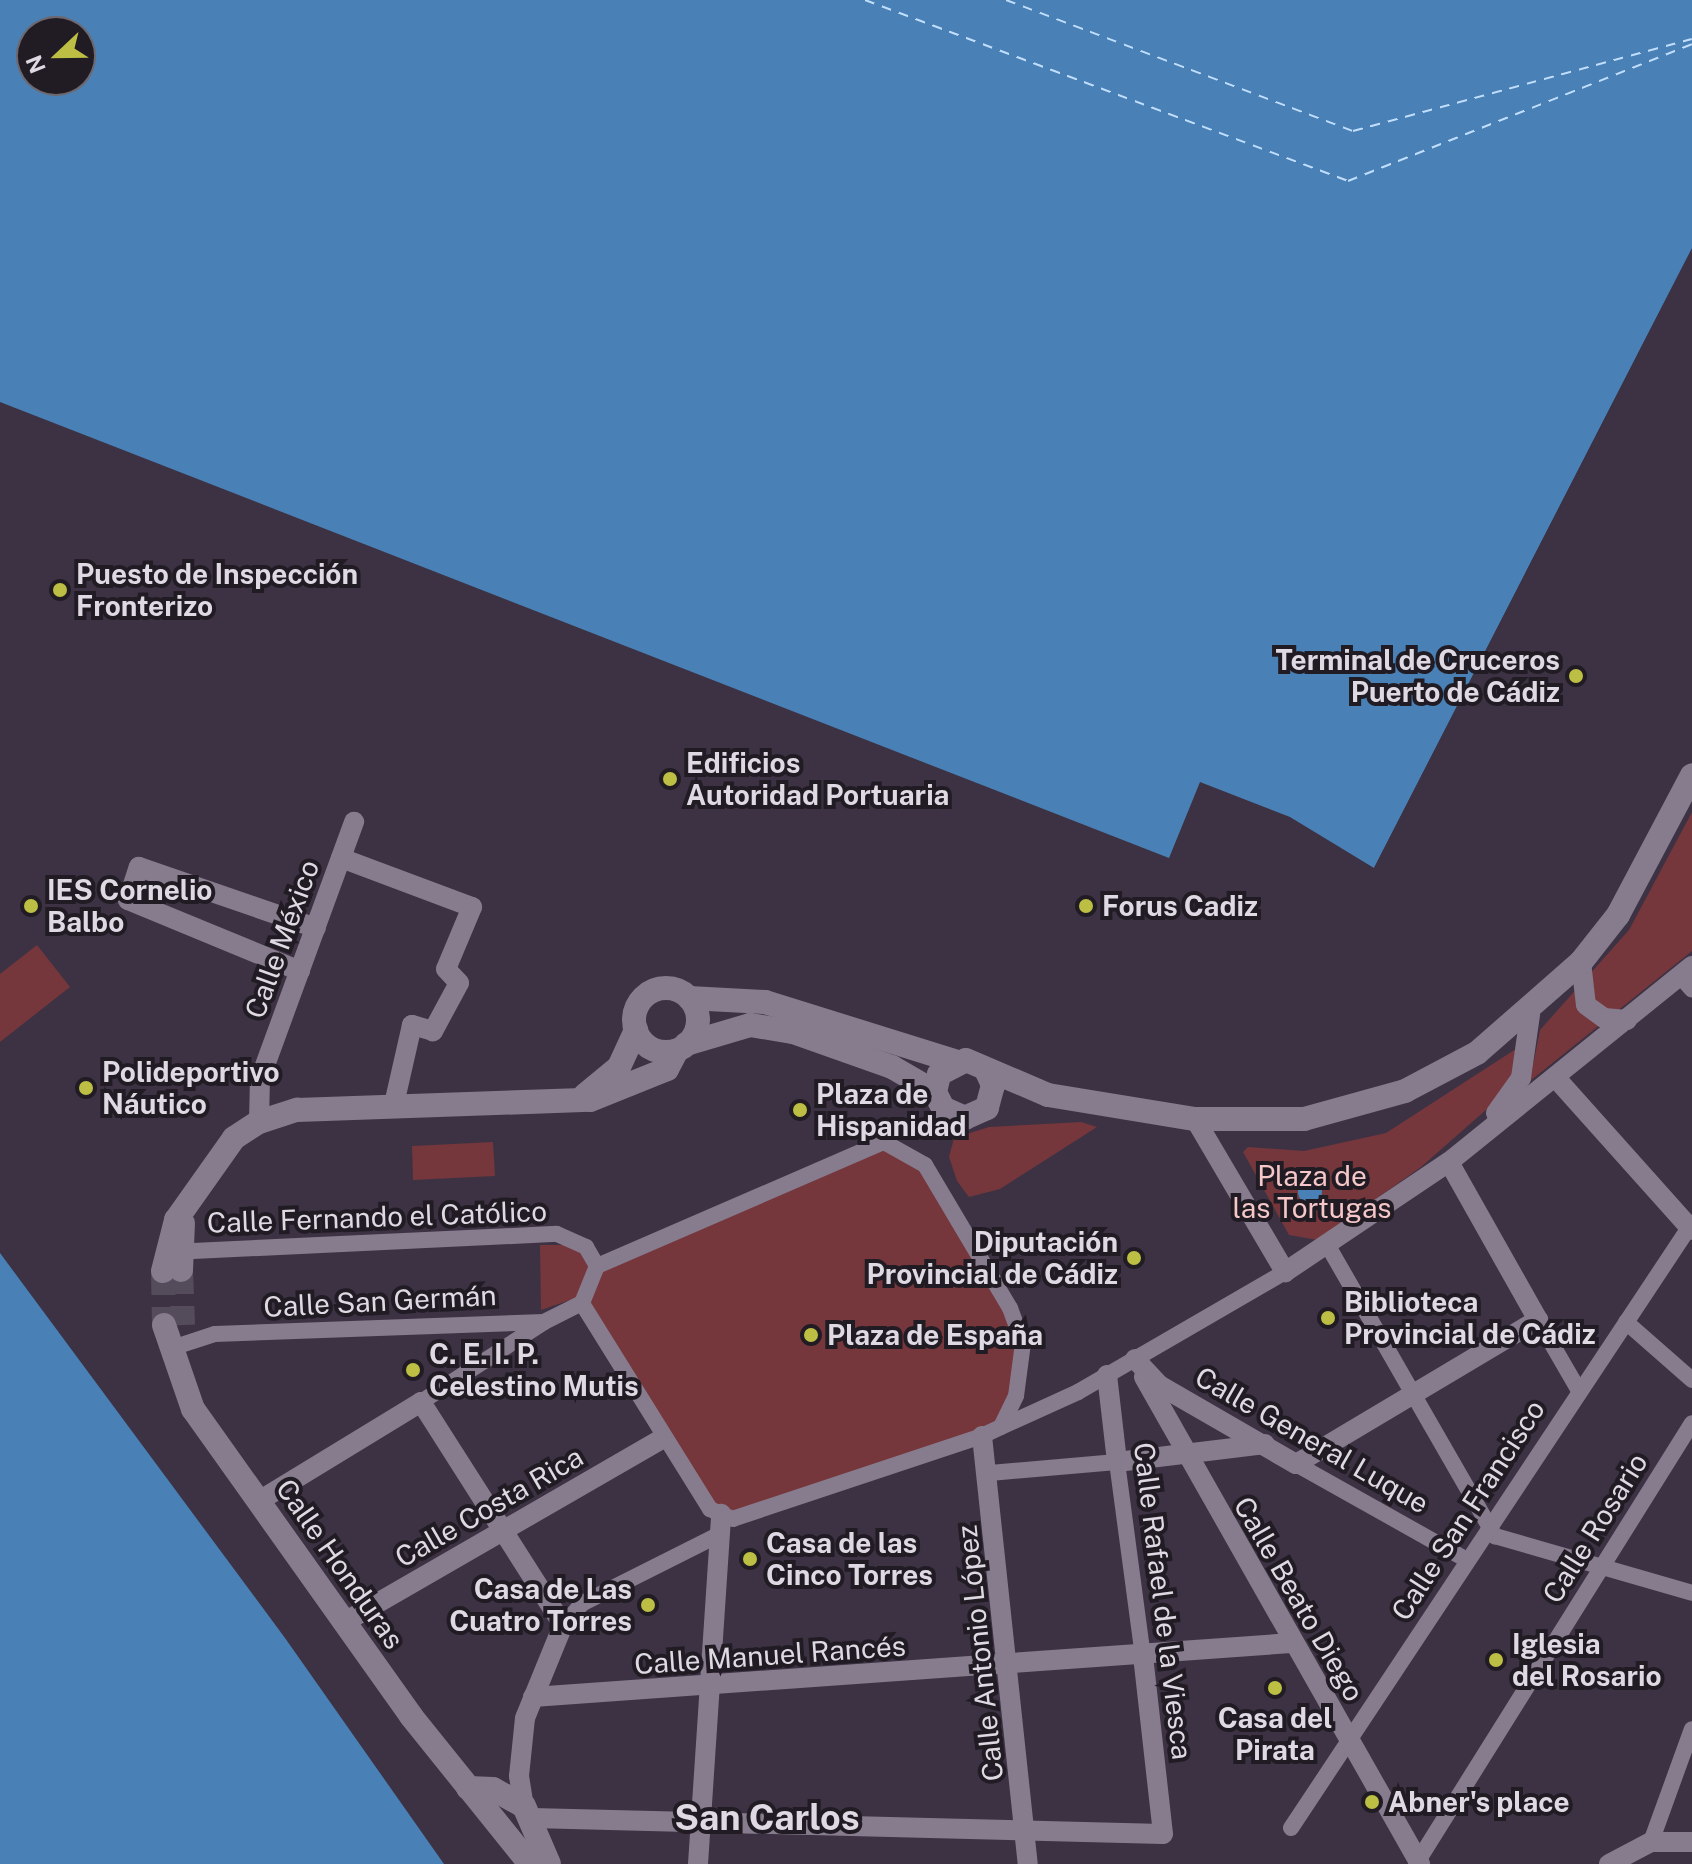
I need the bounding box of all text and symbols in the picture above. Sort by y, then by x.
north arrow [16,16,96,96]
text: N [20,51,51,77]
place label: Puesto de Inspección Fronterizo [76,557,358,623]
marker: Puesto de Inspección Fronterizo [51,581,69,599]
place label: Terminal de Cruceros Puerto de Cádiz [1275,643,1560,709]
marker: Terminal de Cruceros Puerto de Cádiz [1567,667,1585,685]
place label: Edificios Autoridad Portuaria [686,746,949,812]
marker: Edificios Autoridad Portuaria [661,770,679,788]
street label: Calle México [238,855,326,1023]
place label: IES Cornelio Balbo [47,873,212,939]
place label: Forus Cadiz [1102,889,1258,923]
marker: IES Cornelio Balbo [22,897,40,915]
marker: Forus Cadiz [1077,897,1095,915]
place label: Polideportivo Náutico [102,1055,280,1121]
place label: Plaza de Hispanidad [816,1077,967,1143]
marker: Polideportivo Náutico [77,1079,95,1097]
marker: Plaza de Hispanidad [791,1101,809,1119]
park label: Plaza de las Tortugas [1232,1159,1392,1225]
street label: Calle Fernando el Católico [206,1194,548,1240]
place label: Diputación Provincial de Cádiz [866,1225,1118,1291]
marker: Diputación Provincial de Cádiz [1125,1249,1143,1267]
street label: Calle San Germán [263,1278,497,1324]
place label: Biblioteca Provincial de Cádiz [1344,1285,1596,1351]
marker: Biblioteca Provincial de Cádiz [1319,1309,1337,1327]
place label: Plaza de España [827,1318,1043,1352]
marker: Plaza de España [802,1326,820,1344]
place label: C. E. I. P. Celestino Mutis [429,1337,639,1403]
street label: Calle General Luque [1189,1359,1435,1521]
marker: C. E. I. P. Celestino Mutis [404,1361,422,1379]
street label: Calle San Francisco [1384,1394,1552,1626]
street label: Calle Costa Rica [389,1440,589,1574]
street label: Calle Rafael de la Viesca [1127,1440,1199,1762]
street label: Calle Rosario [1536,1447,1654,1609]
street label: Calle Honduras [269,1473,411,1655]
street label: Calle Beato Diego [1227,1491,1371,1707]
street label: Calle Antonio López [950,1523,1010,1783]
place label: Casa de las Cinco Torres [766,1526,933,1592]
marker: Casa de las Cinco Torres [741,1550,759,1568]
place label: Casa de Las Cuatro Torres [449,1572,632,1638]
marker: Casa de Las Cuatro Torres [639,1596,657,1614]
place label: Iglesia del Rosario [1512,1627,1662,1693]
street label: Calle Manuel Rancés [633,1629,907,1681]
marker: Iglesia del Rosario [1487,1651,1505,1669]
marker: Casa del Pirata [1266,1679,1284,1697]
place label: Casa del Pirata [1218,1701,1332,1767]
place label: Abner's place [1388,1785,1570,1819]
marker: Abner's place [1363,1793,1381,1811]
district label: San Carlos [674,1796,860,1840]

